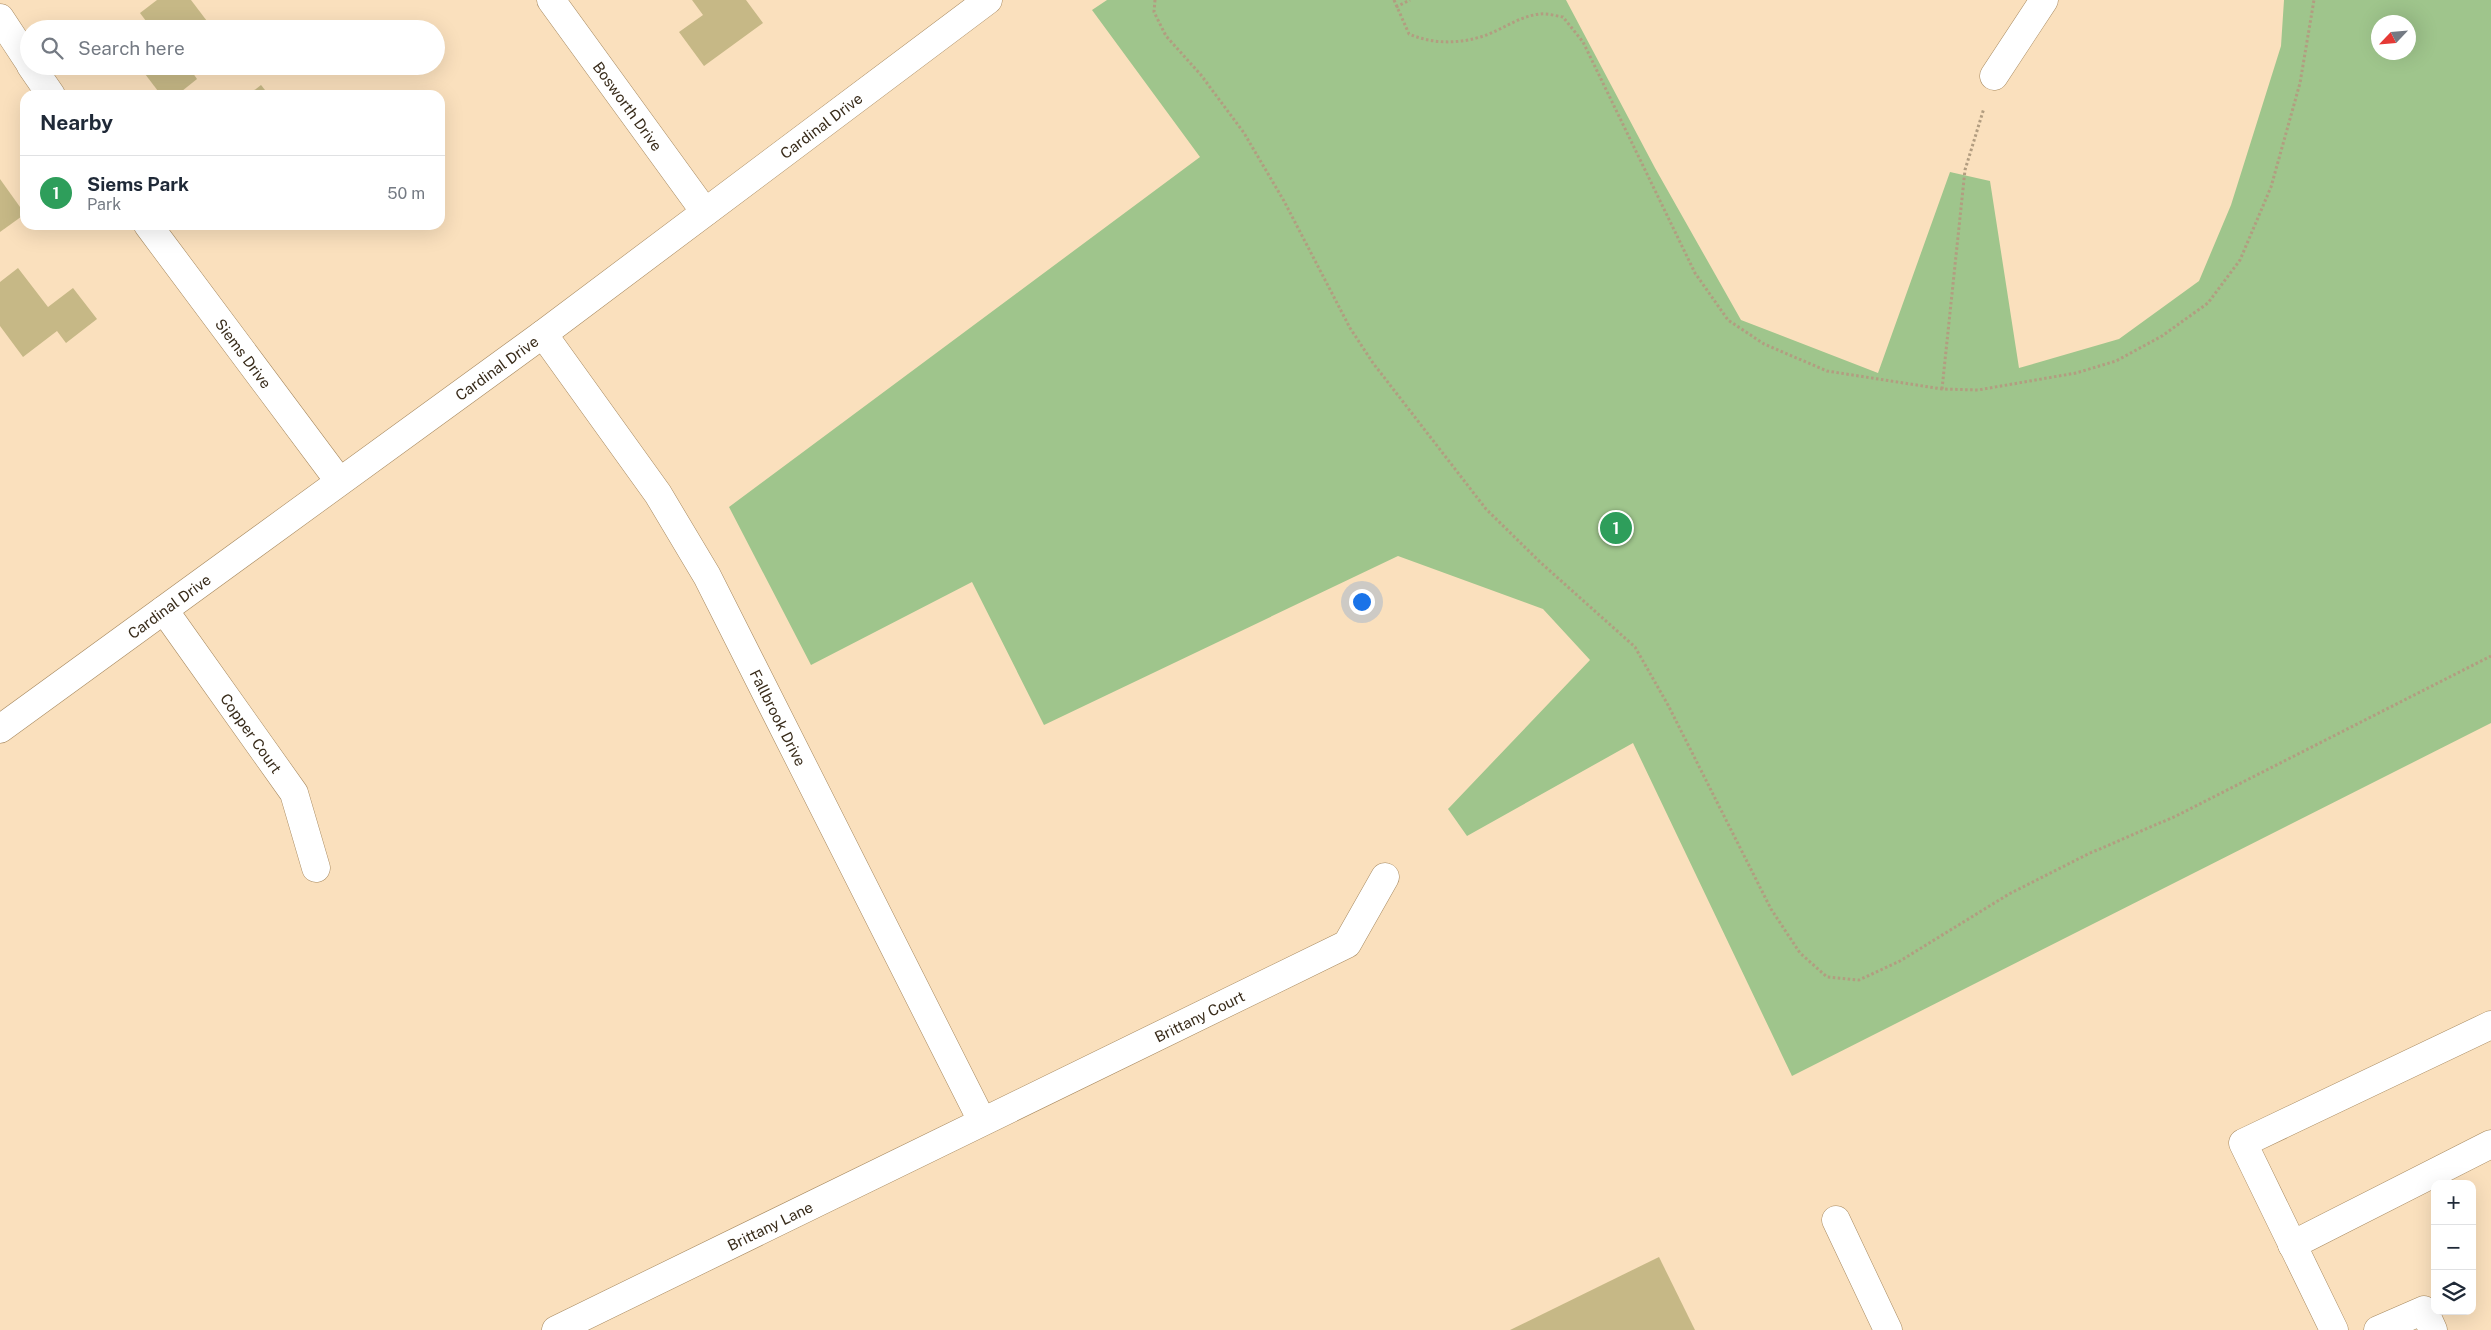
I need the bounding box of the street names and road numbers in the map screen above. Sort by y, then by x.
street label: Bosworth Drive [590,58,666,154]
street label: Cardinal Drive [777,89,865,162]
street label: Siems Drive [212,315,275,391]
street label: Cardinal Drive [452,332,541,404]
street label: Cardinal Drive [124,570,214,642]
street label: Fallbrook Drive [747,666,810,768]
street label: Copper Court [217,690,286,776]
street label: Brittany Court [1152,987,1247,1045]
street label: Brittany Lane [724,1198,815,1254]

